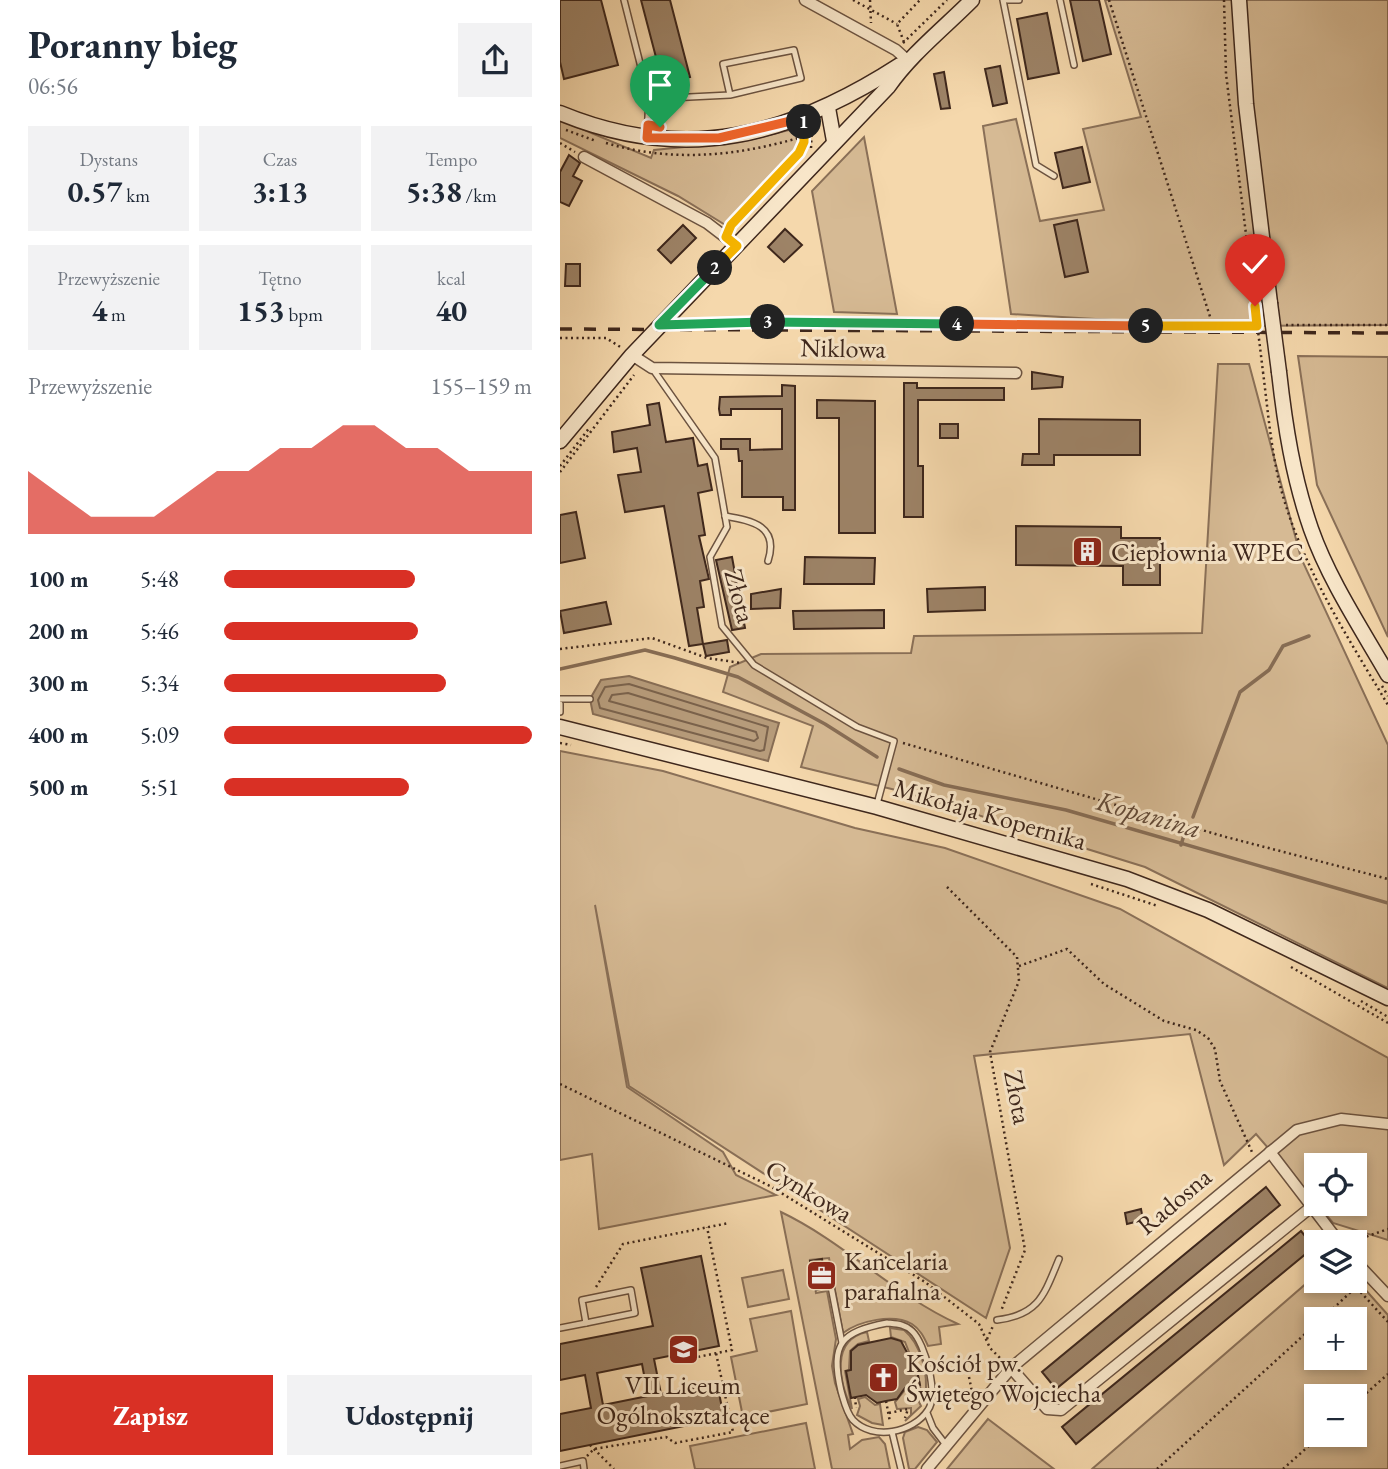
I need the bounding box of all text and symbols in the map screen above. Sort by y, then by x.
text: Poranny bieg [28,20,237,69]
button: share [458,23,532,97]
pin [630,55,690,127]
icon: arrive [641,66,679,104]
text: 06:56 [28,71,78,101]
pin: 1 [786,104,822,140]
text: 1 [798,109,809,134]
text: Dystans [79,147,138,172]
text: Czas [263,147,297,172]
text: Tempo [425,147,477,172]
text: 0.57 [67,172,122,211]
text: 3:13 [252,172,308,211]
text: 5:38 [406,172,462,211]
text: km [122,183,150,208]
text: /km [462,183,497,208]
pin [1225,234,1285,306]
icon: check [1236,245,1274,283]
pin: 2 [698,250,732,286]
text: 2 [709,255,720,280]
text: Przewyższenie [57,266,160,291]
text: Tętno [258,266,302,291]
text: kcal [437,266,466,291]
text: 4 [91,291,107,330]
text: 153 [237,291,285,330]
text: 40 [435,291,467,330]
text: m [107,302,126,327]
text: bpm [285,302,323,327]
pin: 3 [750,304,786,340]
pin: 4 [940,306,974,342]
pin: 5 [1128,308,1164,344]
text: 3 [762,309,773,334]
text: 4 [951,311,962,336]
text: 5 [1140,313,1151,338]
street label: Niklowa [800,330,887,366]
text: Przewyższenie [28,371,152,401]
text: 155–159 m [431,371,532,401]
building icon: Ciepłownia WPEC [1071,535,1105,569]
place label: Ciepłownia WPEC [1111,535,1304,569]
text: 100 m [28,564,89,594]
text: 5:48 [140,564,179,594]
street label: Złota [717,565,764,627]
text: 200 m [28,616,89,646]
text: 5:46 [140,616,179,646]
text: 300 m [28,668,89,698]
text: 5:34 [140,668,179,698]
text: 400 m [28,720,89,750]
text: 5:09 [140,720,179,750]
street label: Mikołaja Kopernika [890,770,1091,858]
text: 500 m [28,772,89,802]
text: 5:51 [140,772,179,802]
water label: Kopanina [1092,782,1205,846]
street label: Złota [996,1067,1040,1128]
street label: Cynkowa [759,1152,859,1231]
map controls [1304,1153,1367,1447]
button: locate [1304,1153,1367,1216]
street label: Radosna [1130,1159,1219,1242]
button: layers [1304,1230,1367,1293]
place label: Kancelaria parafialna [844,1244,949,1308]
office icon: Kancelaria parafialna [804,1259,838,1293]
button: + [1304,1307,1367,1370]
school or university icon: VII Liceum Ogólnokształcące [666,1332,700,1366]
place label: Kościół pw. Świętego Wojciecha [906,1346,1102,1410]
church icon: Kościół pw. Świętego Wojciecha [866,1361,900,1395]
place label: VII Liceum Ogólnokształcące [596,1368,770,1432]
button: Zapisz [28,1375,273,1455]
button: Udostępnij [287,1375,532,1455]
button: − [1304,1384,1367,1447]

